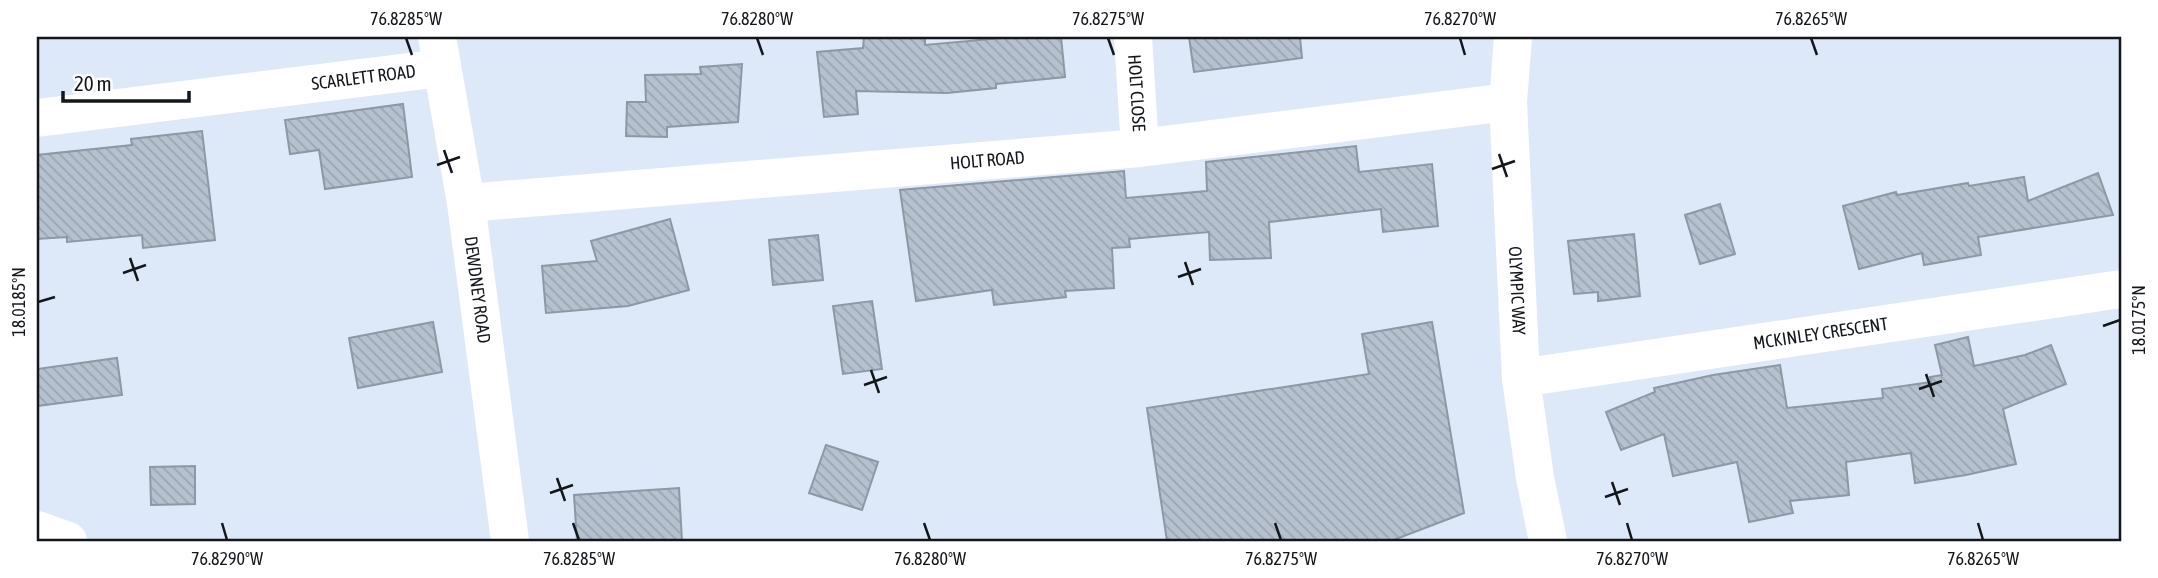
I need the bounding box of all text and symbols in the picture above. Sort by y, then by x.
text: 76.8285°W [370,8,442,29]
text: 76.8280°W [721,8,793,29]
text: 76.8275°W [1072,8,1144,29]
text: 76.8270°W [1424,8,1496,29]
text: 76.8265°W [1775,8,1847,29]
street label: HOLT CLOSE [1124,54,1150,132]
scale bar [63,60,189,104]
street label: SCARLETT ROAD [310,60,417,94]
text: 20 m [74,71,112,95]
street label: HOLT ROAD [949,146,1025,173]
street label: DEWDNEY ROAD [460,235,495,345]
street label: OLYMPIC WAY [1505,246,1530,335]
text: 18.0185°N [8,267,29,337]
text: 18.0175°N [2128,285,2149,355]
street label: MCKINLEY CRESCENT [1752,313,1890,353]
text: 76.8290°W [191,548,263,569]
text: 76.8285°W [543,548,615,569]
text: 76.8280°W [894,548,966,569]
text: 76.8275°W [1245,548,1317,569]
text: 76.8270°W [1596,548,1668,569]
text: 76.8265°W [1947,548,2019,569]

